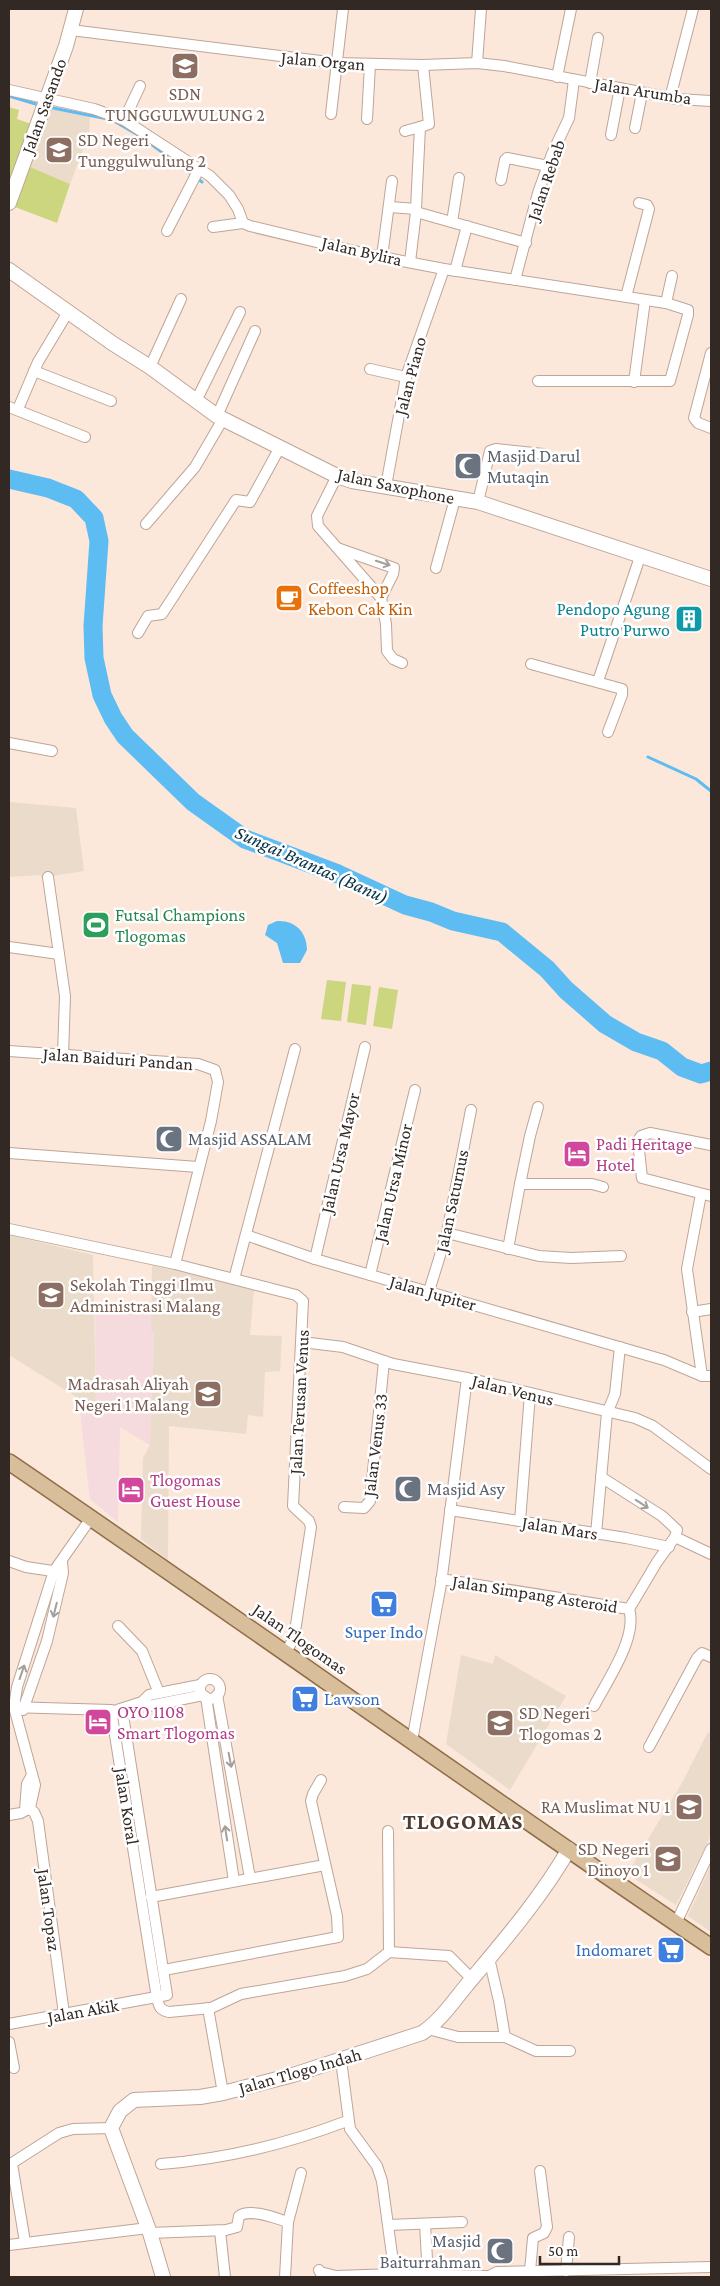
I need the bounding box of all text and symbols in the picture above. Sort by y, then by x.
street label: Jalan Organ [278,47,366,75]
school or university icon: SDN TUNGGULWULUNG 2 [170,51,200,81]
street label: Jalan Sasando [17,56,71,158]
street label: Jalan Arumba [591,73,693,109]
place label: SDN TUNGGULWULUNG 2 [105,84,265,125]
place label: SD Negeri Tunggulwulung 2 [78,130,206,171]
school or university icon: SD Negeri Tunggulwulung 2 [44,135,74,165]
street label: Jalan Rebab [522,137,569,225]
street label: Jalan Bylira [318,232,404,270]
street label: Jalan Piano [389,334,430,419]
place label: Masjid Darul Mutaqin [487,446,581,487]
mosque icon: Masjid Darul Mutaqin [453,451,483,481]
street label: Jalan Saxophone [334,463,456,508]
one-way arrow [374,559,390,568]
place label: Coffeeshop Kebon Cak Kin [308,578,413,619]
cafe icon: Coffeeshop Kebon Cak Kin [274,583,304,613]
place label: Pendopo Agung Putro Purwo [557,599,670,640]
building icon: Pendopo Agung Putro Purwo [674,604,704,634]
water label: Sungai Brantas (Banu) [232,821,391,908]
place label: Futsal Champions Tlogomas [115,905,245,946]
sports icon: Futsal Champions Tlogomas [81,910,111,940]
street label: Jalan Baiduri Pandan [40,1044,194,1074]
street label: Jalan Ursa Mayor [316,1090,364,1217]
street label: Jalan Ursa Minor [369,1121,417,1246]
mosque icon: Masjid ASSALAM [154,1124,184,1154]
place label: Masjid ASSALAM [188,1129,312,1150]
place label: Padi Heritage Hotel [596,1134,692,1175]
hotel icon: Padi Heritage Hotel [562,1139,592,1169]
street label: Jalan Saturnus [431,1148,473,1256]
street label: Jalan Jupiter [386,1271,479,1315]
place label: Sekolah Tinggi Ilmu Administrasi Malang [70,1275,221,1316]
school or university icon: Sekolah Tinggi Ilmu Administrasi Malang [36,1280,66,1310]
street label: Jalan Terusan Venus [285,1329,313,1477]
street label: Jalan Venus [468,1370,556,1410]
place label: Madrasah Aliyah Negeri 1 Malang [68,1374,189,1415]
school or university icon: Madrasah Aliyah Negeri 1 Malang [193,1379,223,1409]
street label: Jalan Venus 33 [359,1392,391,1500]
place label: Tlogomas Guest House [150,1470,241,1511]
mosque icon: Masjid Asy [393,1474,423,1504]
hotel icon: Tlogomas Guest House [116,1475,146,1505]
place label: Masjid Asy [427,1479,506,1500]
one-way arrow [635,1499,649,1509]
street label: Jalan Mars [519,1512,599,1544]
street label: Jalan Simpang Asteroid [449,1571,620,1617]
supermarket icon: Super Indo [369,1589,399,1619]
street label: Jalan Tlogomas [247,1598,351,1679]
one-way arrow [49,1601,59,1617]
place label: Super Indo [345,1622,423,1642]
one-way arrow [18,1665,27,1681]
supermarket icon: Lawson [290,1684,320,1714]
place label: Lawson [324,1689,380,1709]
place label: OYO 1108 Smart Tlogomas [117,1702,235,1743]
place label: SD Negeri Tlogomas 2 [519,1703,602,1744]
hotel icon: OYO 1108 Smart Tlogomas [83,1707,113,1737]
school or university icon: SD Negeri Tlogomas 2 [485,1708,515,1738]
one-way arrow [226,1752,235,1768]
street label: Jalan Koral [111,1764,143,1846]
school or university icon: RA Muslimat NU 1 [674,1792,704,1822]
place label: RA Muslimat NU 1 [541,1797,670,1817]
district label: TLOGOMAS [403,1809,523,1834]
one-way arrow [221,1825,231,1841]
place label: SD Negeri Dinoyo 1 [578,1839,649,1880]
school or university icon: SD Negeri Dinoyo 1 [653,1844,683,1874]
street label: Jalan Topaz [33,1865,65,1953]
supermarket icon: Indomaret [656,1935,686,1965]
place label: Indomaret [576,1940,653,1960]
street label: Jalan Akik [44,1995,121,2027]
street label: Jalan Tlogo Indah [234,2044,364,2099]
place label: Masjid Baiturrahman [380,2231,482,2272]
scale bar [540,2234,619,2266]
mosque icon: Masjid Baiturrahman [485,2236,515,2266]
text: 50 m [548,2243,578,2259]

